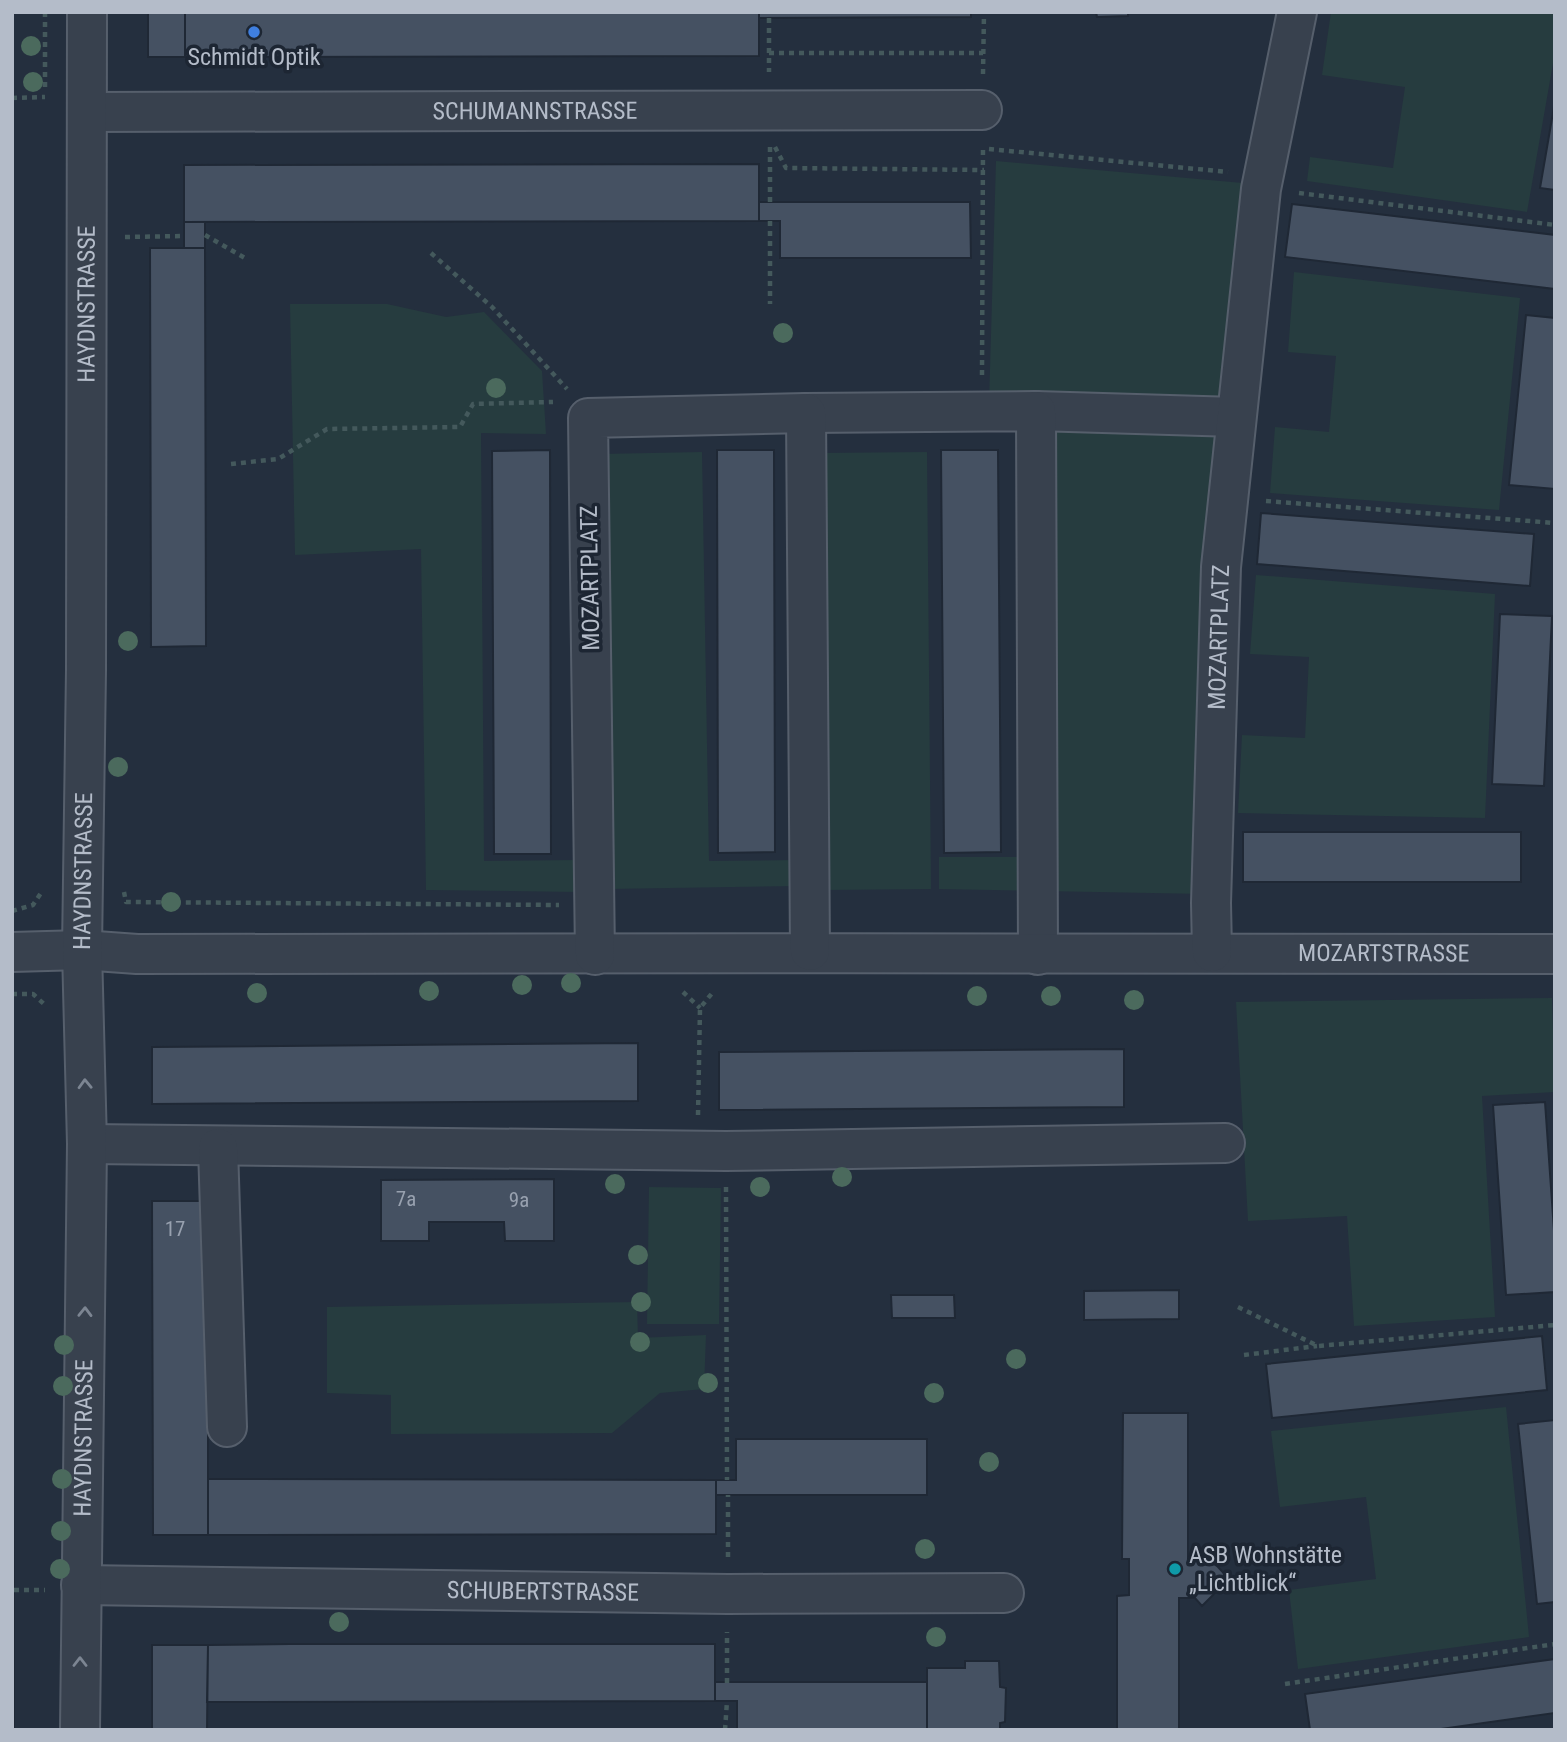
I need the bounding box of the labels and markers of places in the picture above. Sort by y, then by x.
marker: Schmidt Optik [246,24,262,40]
place label: Schmidt Optik [188,43,321,71]
place label: ASB Wohnstätte „Lichtblick“ [1189,1541,1342,1597]
marker: ASB Wohnstätte „Lichtblick“ [1167,1561,1183,1577]

